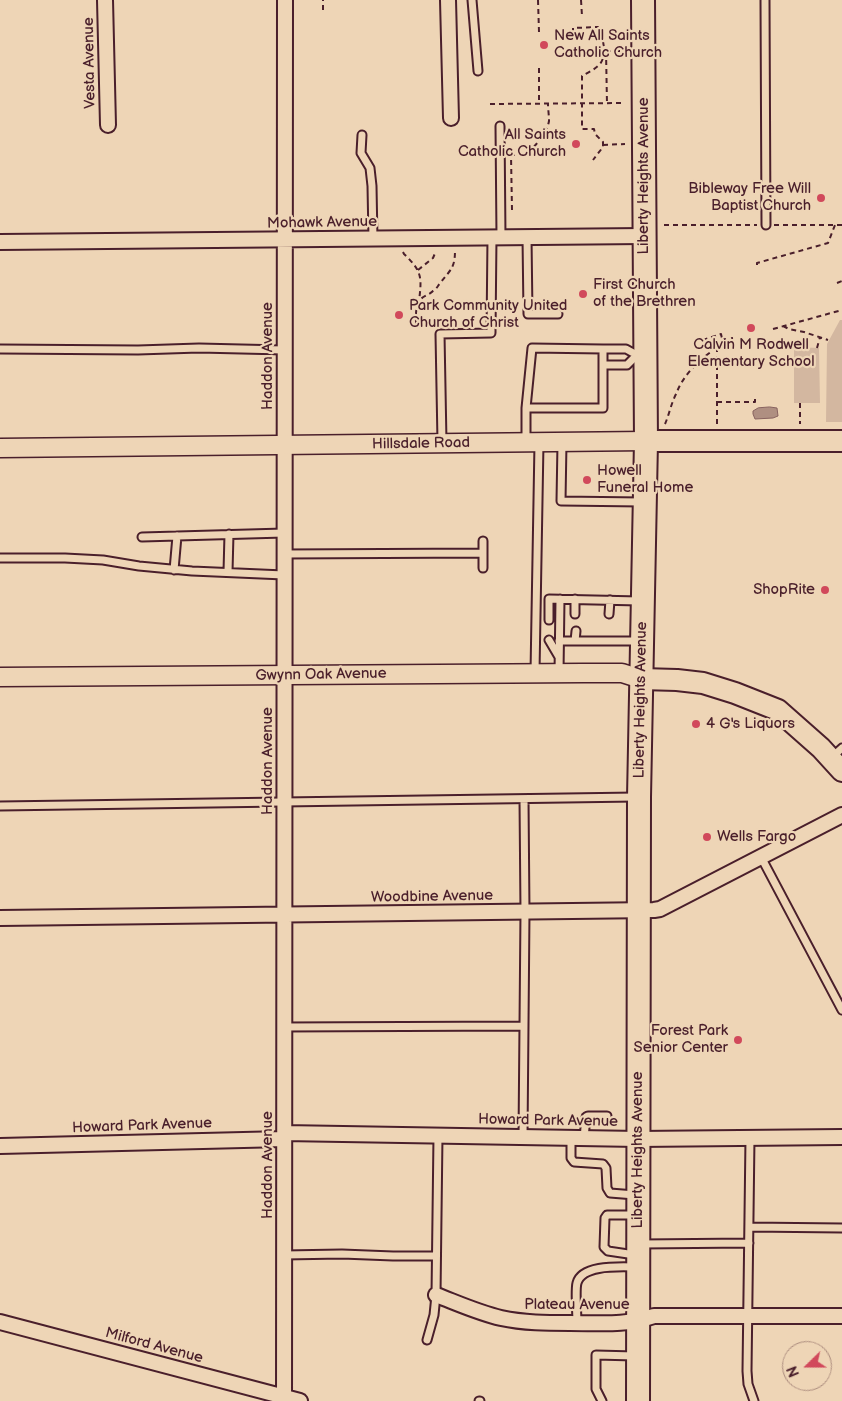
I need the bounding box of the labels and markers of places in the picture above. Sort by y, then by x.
place label: New All Saints Catholic Church [554,27,662,62]
marker: New All Saints Catholic Church [538,39,550,51]
place label: All Saints Catholic Church [458,126,566,161]
marker: All Saints Catholic Church [570,138,582,150]
place label: Bibleway Free Will Baptist Church [688,180,811,215]
marker: Bibleway Free Will Baptist Church [815,192,827,204]
place label: First Church of the Brethren [593,276,696,311]
marker: First Church of the Brethren [577,288,589,300]
place label: Park Community United Church of Christ [409,297,567,332]
marker: Park Community United Church of Christ [393,309,405,321]
marker: Calvin M Rodwell Elementary School [745,322,757,334]
place label: Calvin M Rodwell Elementary School [687,336,815,371]
place label: Howell Funeral Home [597,462,693,497]
marker: Howell Funeral Home [581,474,593,486]
place label: ShopRite [753,581,815,599]
marker: ShopRite [819,584,831,596]
place label: 4 G's Liquors [706,715,795,733]
marker: 4 G's Liquors [690,718,702,730]
place label: Wells Fargo [717,828,796,846]
marker: Wells Fargo [701,831,713,843]
place label: Forest Park Senior Center [634,1022,728,1057]
marker: Forest Park Senior Center [732,1034,744,1046]

